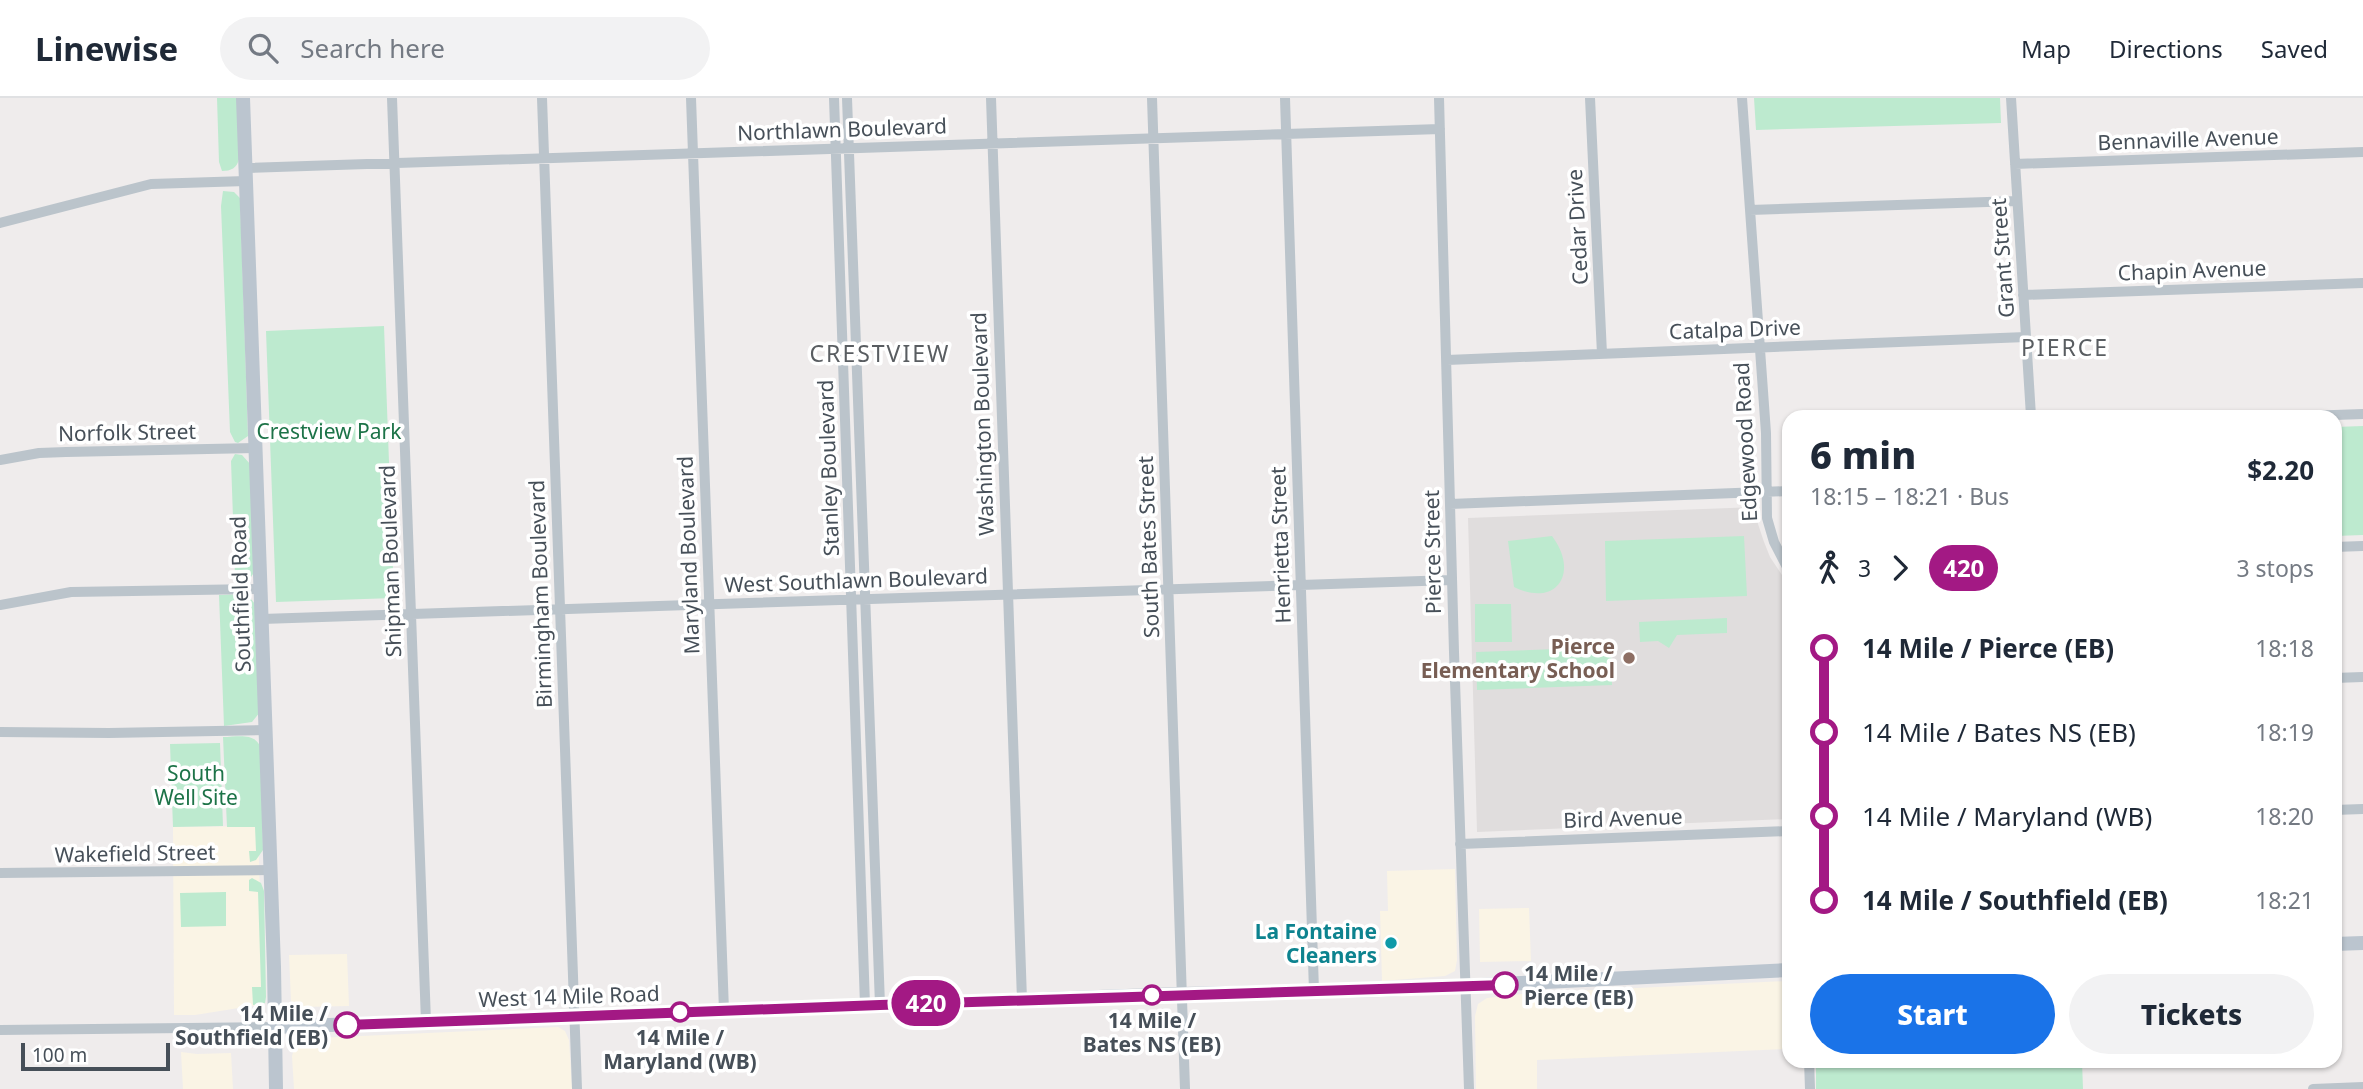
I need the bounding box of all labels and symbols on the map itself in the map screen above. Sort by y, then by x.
street label: Northlawn Boulevard [737,111,947,147]
street label: Bennaville Avenue [2097,122,2279,156]
street label: Cedar Drive [1560,168,1594,286]
street label: Grant Street [1984,197,2020,319]
street label: Chapin Avenue [2117,253,2267,287]
street label: Washington Boulevard [964,312,1000,536]
street label: Catalpa Drive [1669,313,1801,345]
district label: PIERCE [2021,331,2109,363]
district label: CRESTVIEW [810,337,950,369]
street label: Edgewood Road [1727,362,1763,522]
street label: Stanley Boulevard [811,379,845,557]
street label: Norfolk Street [58,417,197,447]
park label: Crestview Park [257,417,402,445]
street label: Maryland Boulevard [671,455,705,655]
street label: South Bates Street [1131,455,1165,639]
street label: Shipman Boulevard [373,464,407,658]
street label: Henrietta Street [1263,465,1297,624]
street label: Birmingham Boulevard [522,479,558,709]
street label: Pierce Street [1417,489,1447,614]
street label: Southfield Road [223,515,257,673]
street label: West Southlawn Boulevard [724,561,988,599]
place label: Pierce Elementary School [1421,632,1615,684]
marker: Pierce Elementary School [1621,650,1637,666]
park label: South Well Site [154,759,238,811]
street label: Bird Avenue [1563,802,1683,834]
street label: Wakefield Street [54,838,216,868]
place label: La Fontaine Cleaners [1255,917,1377,969]
marker: La Fontaine Cleaners [1383,935,1399,951]
place label: 14 Mile / Pierce (EB) [1524,959,1634,1011]
marker: 14 Mile / Pierce (EB) [1492,972,1518,998]
street label: West 14 Mile Road [478,979,660,1013]
line badge: 420 [886,980,966,1026]
marker: 14 Mile / Bates NS (EB) [1142,985,1162,1005]
place label: 14 Mile / Southfield (EB) [175,999,328,1051]
marker: 14 Mile / Maryland (WB) [670,1002,690,1022]
place label: 14 Mile / Bates NS (EB) [1083,1006,1221,1058]
marker: 14 Mile / Southfield (EB) [334,1012,360,1038]
place label: 14 Mile / Maryland (WB) [603,1023,757,1075]
scale bar [21,1040,170,1072]

